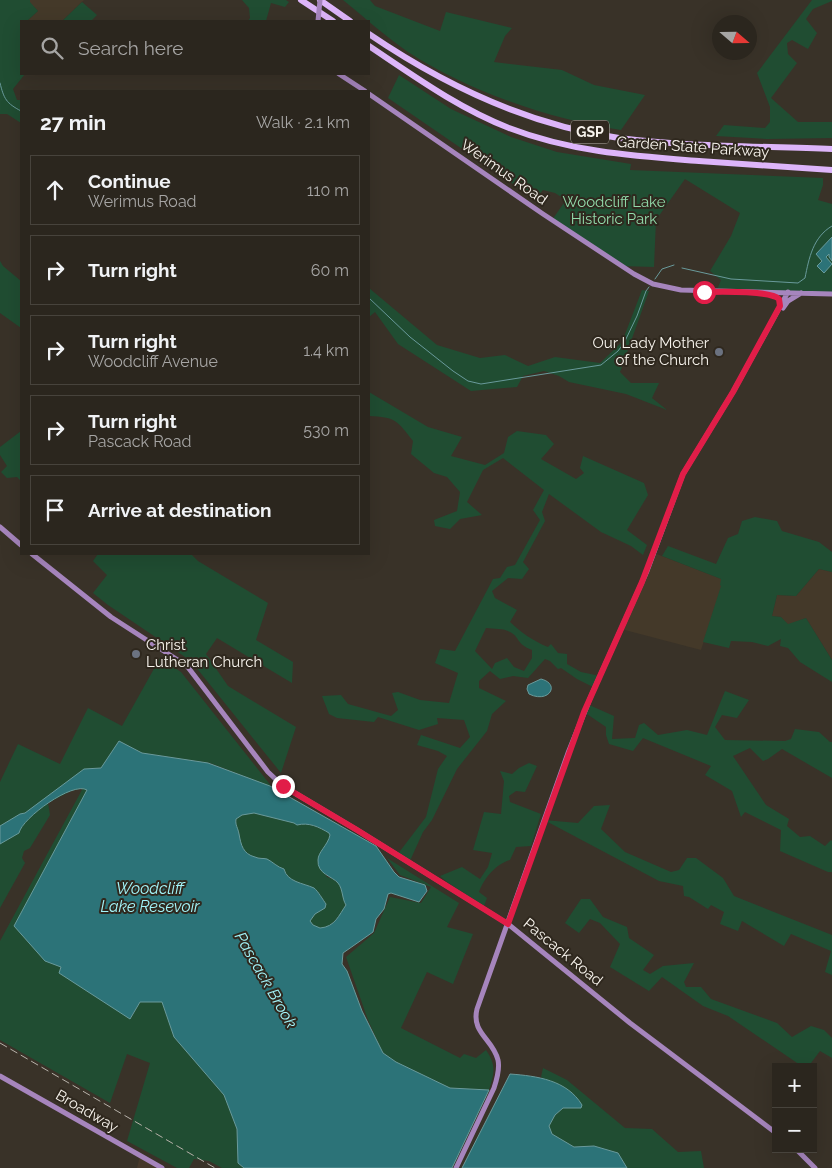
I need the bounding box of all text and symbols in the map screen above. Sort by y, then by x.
north arrow [712,15,757,60]
search box [20,20,370,75]
icon: search [38,34,66,62]
text: Search here [78,37,184,59]
text: 27 min [40,110,106,135]
text: Walk · 2.1 km [256,113,350,132]
road number: GSP [571,120,609,144]
street label: Garden State Parkway [616,133,770,161]
street label: Werimus Road [457,135,551,209]
text: Continue [88,170,171,192]
icon: ahead [41,176,69,204]
text: 110 m [307,181,349,200]
text: Werimus Road [88,192,197,211]
park label: Woodcliff Lake Historic Park [563,193,666,228]
icon: right [41,256,69,284]
text: Turn right [88,259,177,281]
text: 60 m [311,261,349,280]
route start [693,281,716,304]
text: Turn right [88,330,177,352]
place label: Our Lady Mother of the Church [593,334,710,369]
icon: right [41,336,69,364]
text: 1.4 km [303,341,349,360]
marker: Our Lady Mother of the Church [713,346,725,358]
text: Woodcliff Avenue [88,352,218,371]
text: Turn right [88,410,177,432]
icon: right [41,416,69,444]
text: 530 m [303,421,349,440]
text: Pascack Road [88,432,192,451]
icon: arrive [41,496,69,524]
text: Arrive at destination [88,499,272,521]
place label: Christ Lutheran Church [146,636,262,671]
marker: Christ Lutheran Church [130,648,142,660]
route end [272,775,295,798]
water label: Woodcliff Lake Resevoir [100,879,200,916]
street label: Pascack Road [520,914,606,990]
water label: Pascack Brook [231,929,301,1032]
map controls [772,1063,817,1153]
button: + [772,1063,817,1108]
street label: Broadway [52,1086,122,1136]
button: − [772,1108,817,1153]

